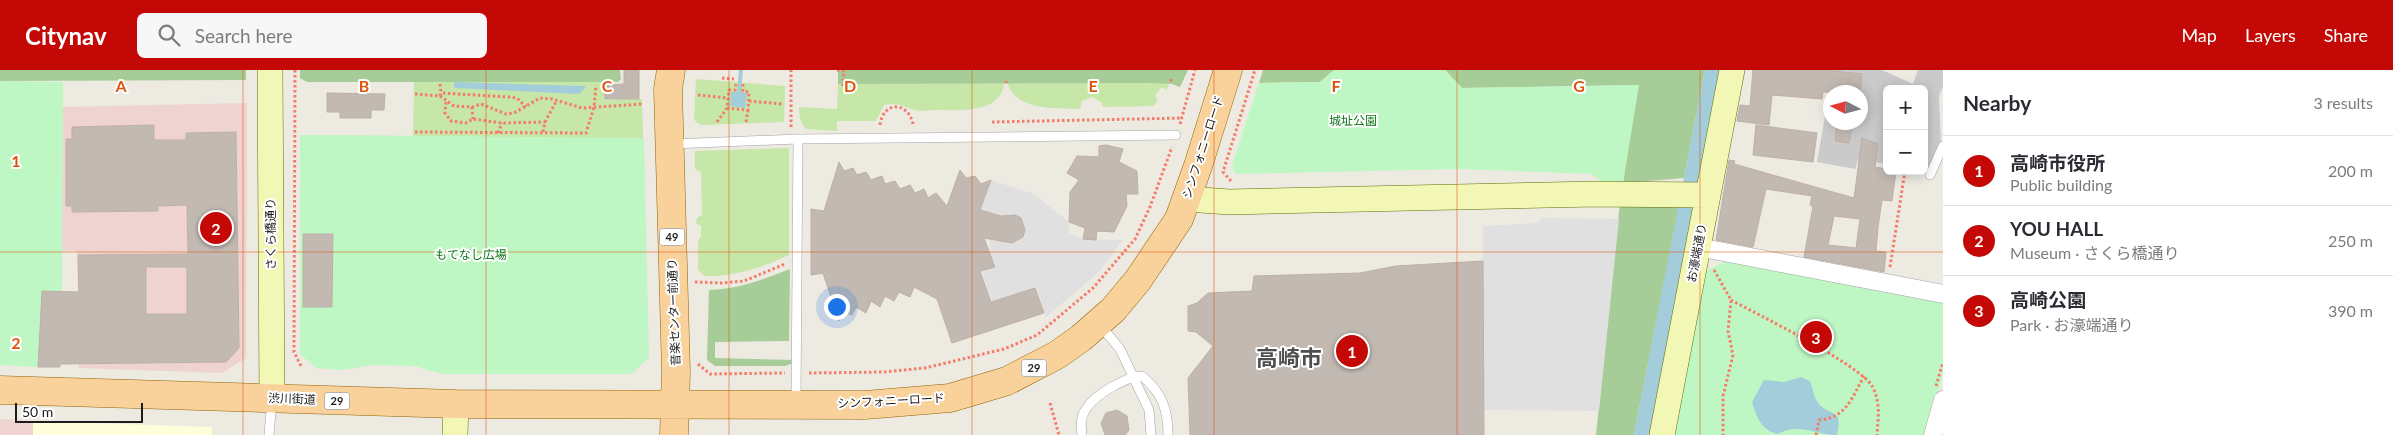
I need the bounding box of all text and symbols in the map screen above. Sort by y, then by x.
search box [137,13,487,58]
text: Citynav [25,21,107,50]
icon: search [155,21,183,49]
text: Search here [195,24,293,47]
text: Map [2181,24,2217,46]
text: Layers [2245,24,2296,46]
text: Share [2324,24,2368,46]
text: A [114,76,127,95]
text: B [359,76,369,95]
text: C [602,76,613,95]
text: D [844,76,856,95]
text: E [1088,76,1098,95]
text: F [1331,76,1341,95]
text: G [1573,76,1585,95]
north arrow [1823,85,1868,130]
map controls [1883,85,1928,175]
button: + [1883,85,1928,130]
text: Nearby [1963,90,2031,115]
street label: シンフォニーロード [1179,93,1226,200]
text: 3 results [2313,93,2373,112]
park label: 城址公園 [1329,113,1377,128]
button: − [1883,130,1928,175]
text: 1 [11,151,21,170]
text: 高崎市役所 [2010,151,2105,174]
text: 1 [1974,161,1984,180]
text: 200 m [2328,161,2373,180]
text: Public building [2010,175,2112,194]
street label: さくら橋通り [263,198,278,270]
pin: 2 [200,209,232,247]
text: YOU HALL [2010,217,2103,240]
street label: お濠端通り [1683,222,1710,284]
road number: 49 [660,228,684,246]
text: 2 [1974,231,1984,250]
text: 250 m [2328,231,2373,250]
text: Museum · さくら橋通り [2010,243,2179,262]
park label: もてなし広場 [435,247,507,262]
street label: 音楽センター前通り [664,258,683,366]
text: 高崎公園 [2010,288,2086,311]
your location [824,294,850,320]
text: 3 [1974,301,1984,320]
text: 390 m [2328,301,2373,320]
text: Park · お濠端通り [2010,315,2134,334]
pin: 3 [1800,318,1832,356]
pin: 1 [1336,332,1368,370]
text: 2 [11,333,21,352]
district label: 高崎市 [1256,344,1322,371]
road number: 29 [1022,360,1046,376]
street label: 渋川街道 [268,390,316,407]
street label: シンフォニーロード [837,390,945,411]
road number: 29 [324,392,350,410]
scale bar [15,400,142,423]
text: 50 m [22,403,53,420]

